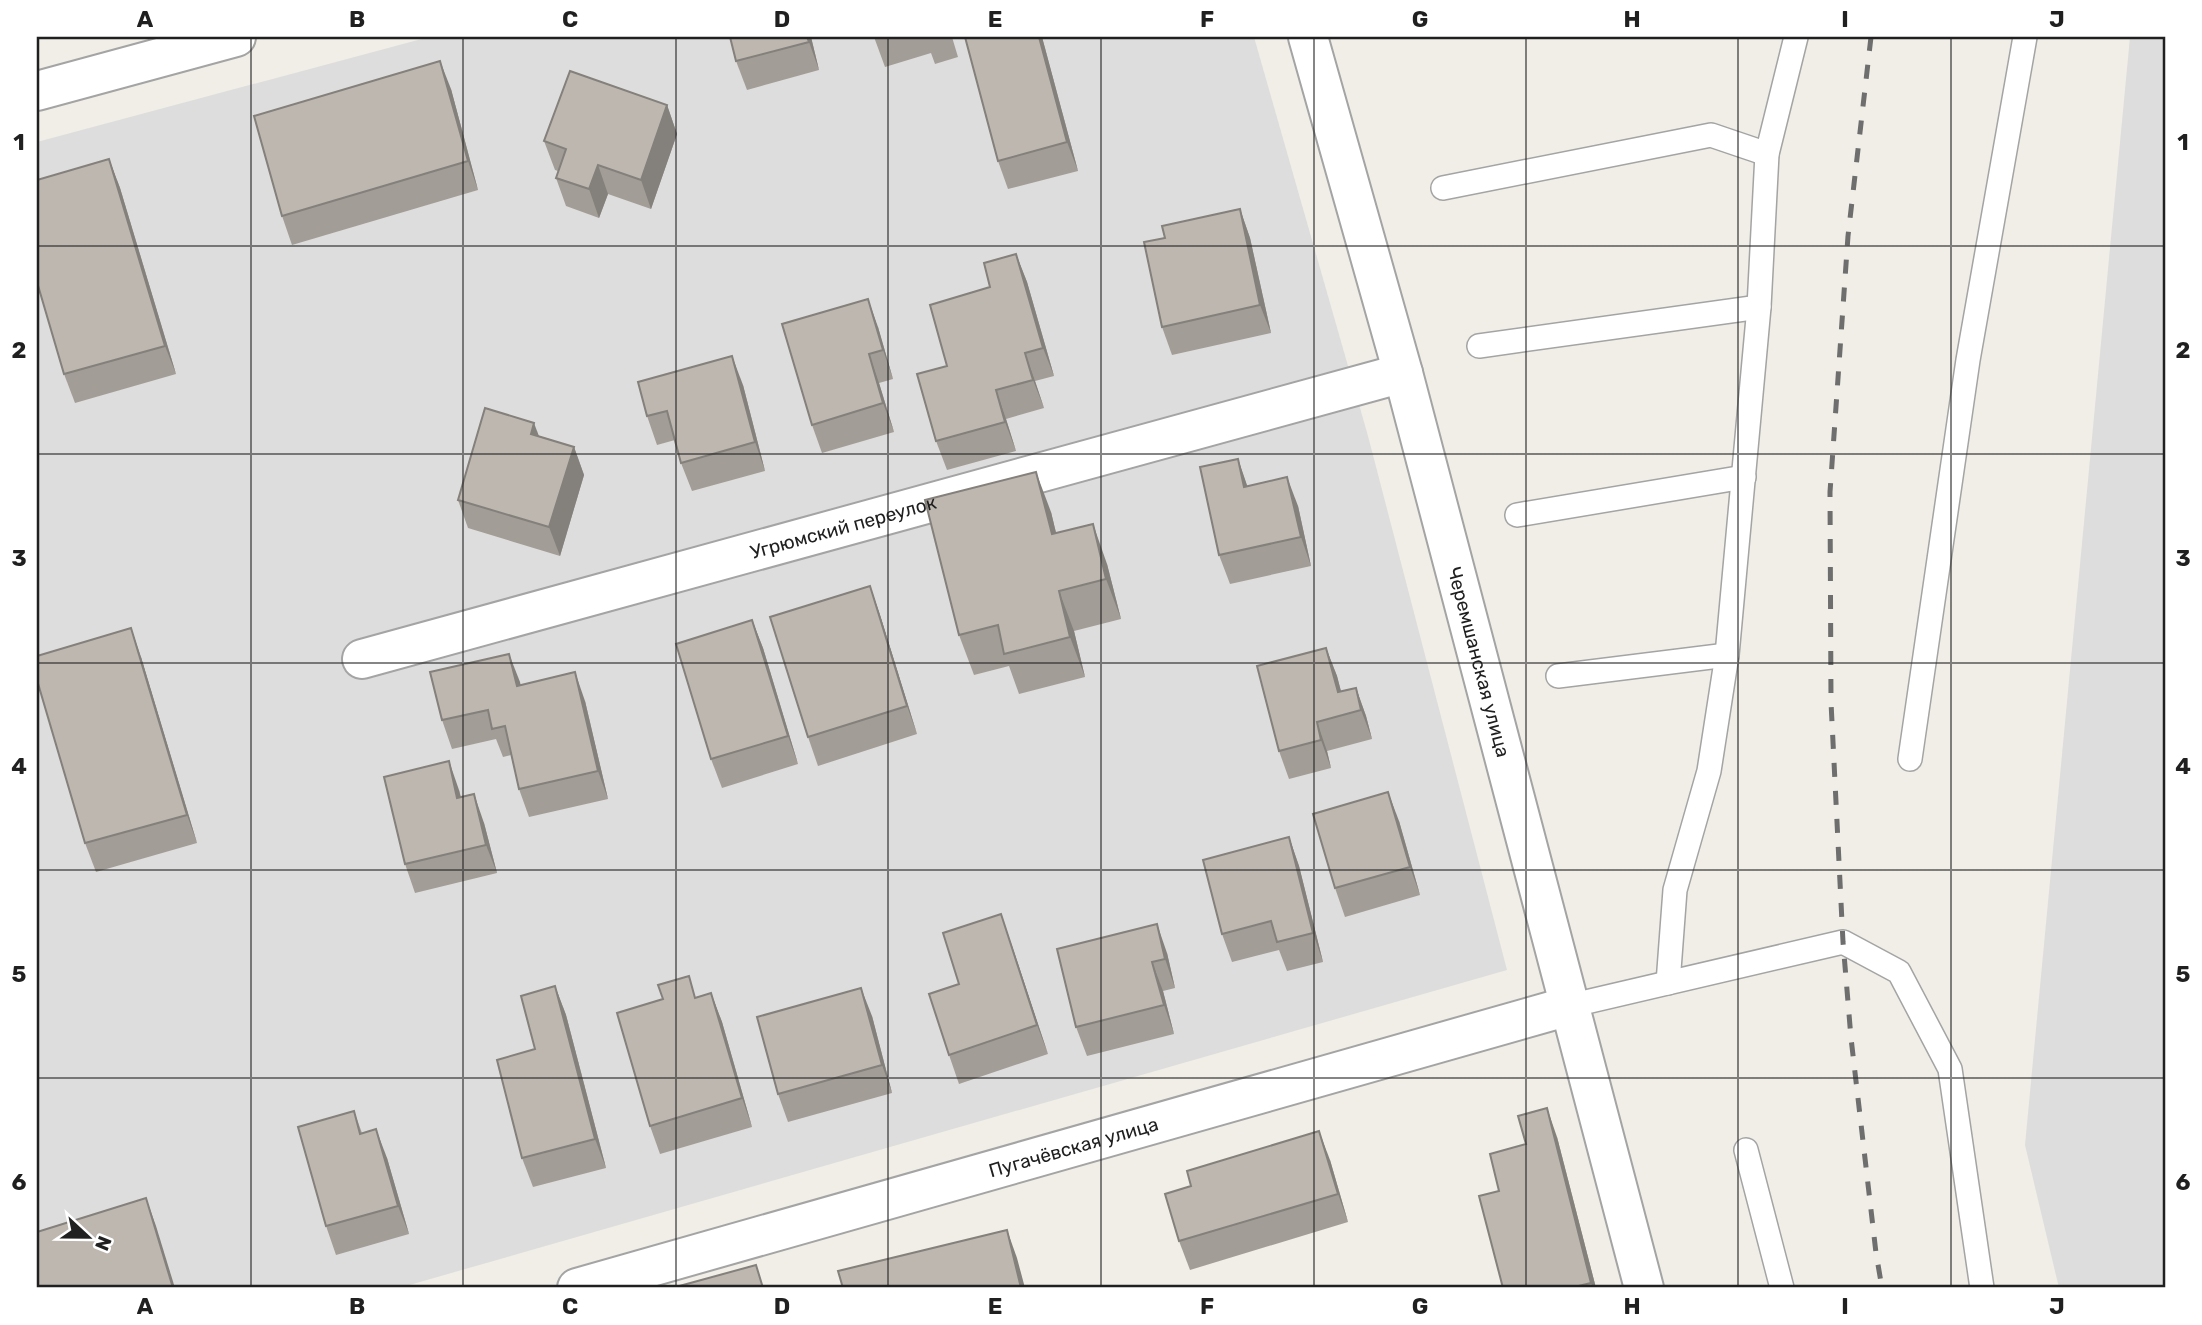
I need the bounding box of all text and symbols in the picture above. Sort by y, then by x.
text: A [137,5,154,33]
text: B [349,5,365,33]
text: C [562,5,578,33]
text: D [774,5,790,33]
text: E [988,5,1002,33]
text: F [1200,5,1214,33]
text: G [1412,5,1428,33]
text: H [1623,5,1641,33]
text: I [1841,5,1849,33]
text: J [2049,5,2065,33]
text: 1 [13,128,25,156]
text: 1 [2177,128,2189,156]
text: 2 [12,336,26,364]
text: 2 [2176,336,2190,364]
street label: Угрюмский переулок [748,490,939,563]
text: 3 [11,544,27,572]
text: 3 [2175,544,2191,572]
street label: Черемшанская улица [1443,564,1515,760]
text: 4 [11,752,27,780]
text: 4 [2175,752,2191,780]
text: 5 [12,960,27,988]
text: 5 [2176,960,2191,988]
street label: Пугачёвская улица [986,1112,1161,1182]
text: 6 [12,1168,27,1196]
text: 6 [2176,1168,2191,1196]
north arrow [52,1202,122,1272]
text: N [90,1233,117,1254]
text: A [137,1292,154,1320]
text: B [349,1292,365,1320]
text: C [562,1292,578,1320]
text: D [774,1292,790,1320]
text: E [988,1292,1002,1320]
text: F [1200,1292,1214,1320]
text: G [1412,1292,1428,1320]
text: H [1623,1292,1641,1320]
text: I [1841,1292,1849,1320]
text: J [2049,1292,2065,1320]

